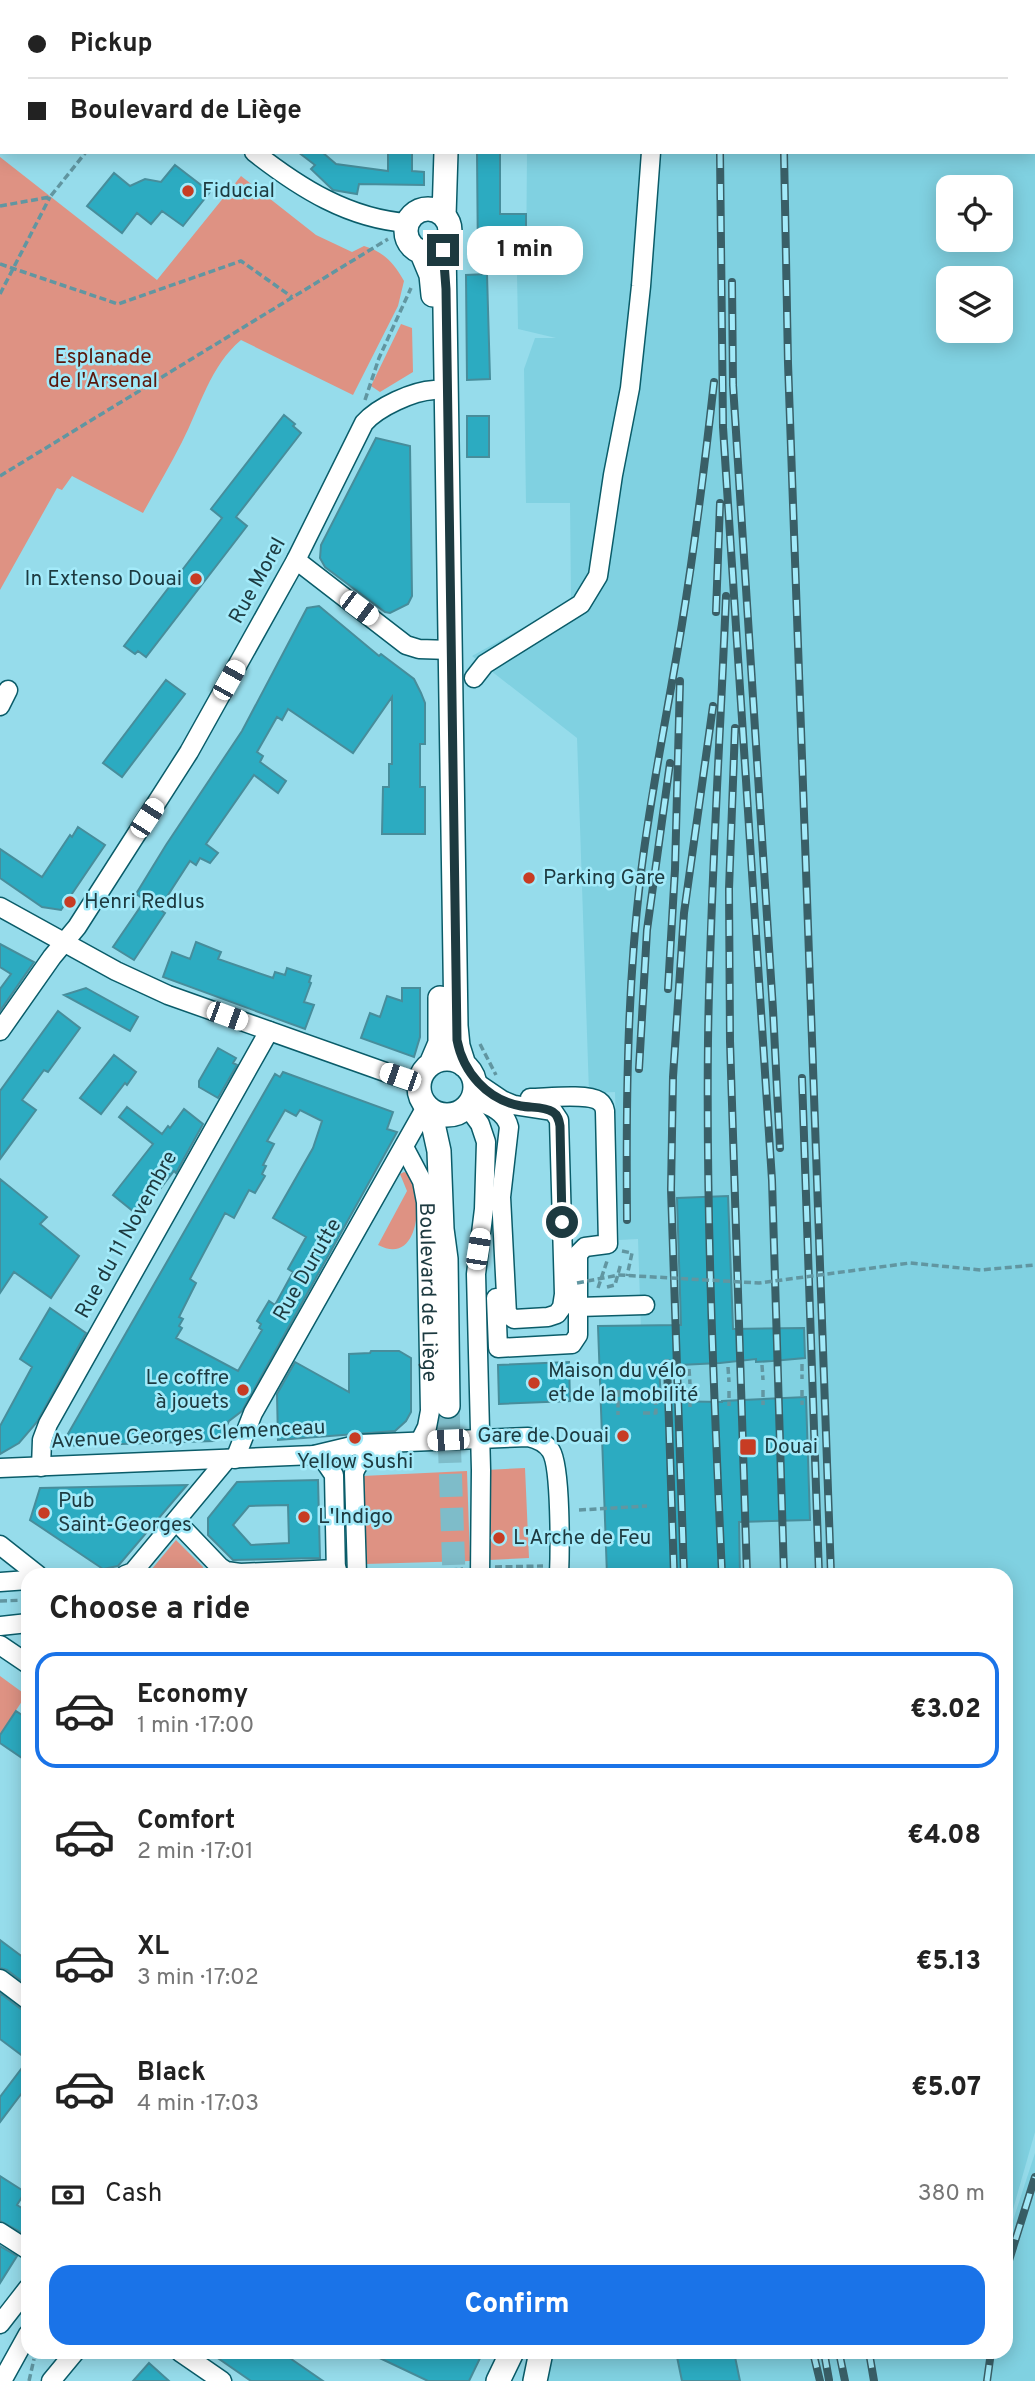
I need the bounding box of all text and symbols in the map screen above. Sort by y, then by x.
text: Pickup [70,28,153,61]
text: Boulevard de Liège [70,95,302,128]
map controls [936,175,1013,343]
button: locate [936,175,1013,252]
place label: Fiducial [202,178,275,205]
marker: Fiducial [180,183,196,199]
callout: 1 min [467,226,583,274]
route end [427,234,459,266]
text: 1 min [497,236,553,265]
button: layers [936,266,1013,343]
park label: Esplanade de l'Arsenal [48,344,158,395]
street label: Rue Morel [223,533,293,629]
place label: In Extenso Douai [25,566,182,593]
marker: In Extenso Douai [188,571,204,587]
car [336,587,383,629]
car [210,657,249,703]
car [127,795,168,841]
place label: Parking Gare [543,865,665,892]
marker: Parking Gare [521,870,537,886]
place label: Henri Redlus [84,889,205,916]
marker: Henri Redlus [62,894,78,910]
car [204,999,251,1033]
car [377,1060,424,1094]
street label: Rue du 11 Novembre [70,1146,184,1324]
street label: Boulevard de Liège [413,1202,443,1382]
route start [546,1206,578,1238]
street label: Rue Durutte [268,1214,348,1326]
car [465,1227,492,1271]
place label: Maison du vélo et de la mobilité [548,1358,698,1409]
place label: Le coffre à jouets [146,1365,229,1416]
marker: Maison du vélo et de la mobilité [526,1375,542,1391]
marker: Le coffre à jouets [235,1382,251,1398]
street label: Avenue Georges Clemenceau [50,1414,326,1456]
place label: Gare de Douai [477,1423,609,1450]
car [427,1428,470,1452]
marker: Gare de Douai [615,1428,631,1444]
marker: Yellow Sushi [347,1430,363,1446]
place label: Douai [764,1434,818,1461]
marker: Douai [738,1437,758,1457]
place label: Yellow Sushi [297,1449,413,1476]
place label: Pub Saint-Georges [58,1488,192,1539]
place label: L'Indigo [318,1504,393,1531]
marker: Pub Saint-Georges [36,1505,52,1521]
marker: L'Indigo [296,1509,312,1525]
place label: L'Arche de Feu [513,1525,651,1552]
marker: L'Arche de Feu [491,1530,507,1546]
text: Choose a ride [49,1590,250,1630]
icon: car [53,1679,116,1742]
text: Economy [137,1679,248,1712]
text: €3.02 [910,1694,981,1727]
text: 1 min · 17:00 [137,1712,254,1741]
icon: car [53,1805,116,1868]
text: Comfort [137,1805,235,1838]
text: €4.08 [907,1820,981,1853]
text: 2 min · 17:01 [137,1838,254,1867]
icon: car [53,1931,116,1994]
text: XL [137,1931,169,1964]
text: €5.13 [916,1946,981,1979]
text: 3 min · 17:02 [137,1964,259,1993]
icon: car [53,2057,116,2120]
text: Black [137,2057,206,2090]
text: €5.07 [911,2072,981,2105]
text: 4 min · 17:03 [137,2090,259,2119]
icon: cash [49,2176,87,2214]
text: Cash [105,2178,162,2211]
text: 380 m [918,2180,985,2209]
button: Confirm [49,2265,985,2345]

